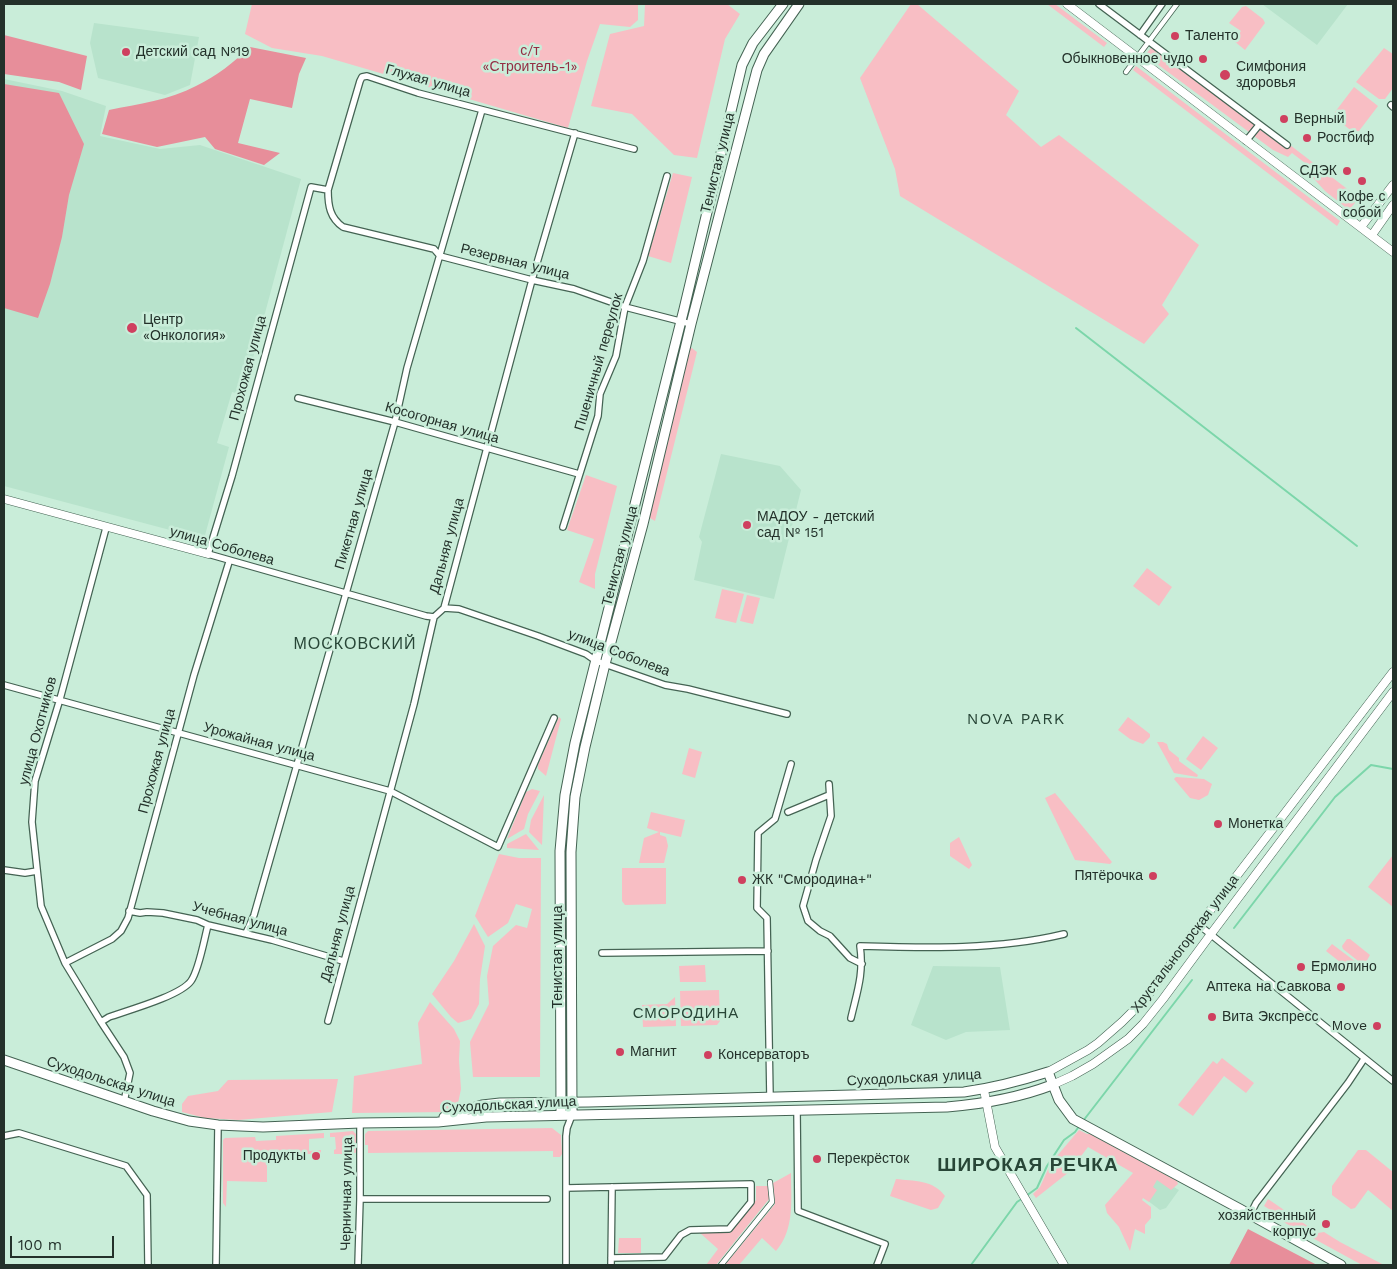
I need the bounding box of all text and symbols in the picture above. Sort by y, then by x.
place label: Таленто [1185,28,1238,44]
marker: Таленто [1169,30,1181,42]
park label: с/т «Строитель-1» [483,43,577,75]
place label: Детский сад №19 [136,44,250,60]
marker: Детский сад №19 [120,46,132,58]
place label: Обыкновенное чудо [1062,51,1193,67]
marker: Обыкновенное чудо [1197,53,1209,65]
place label: Симфония здоровья [1236,59,1306,92]
street label: Глухая улица [384,61,472,101]
marker: Симфония здоровья [1218,68,1232,82]
street label: Тенистая улица [697,111,739,215]
place label: Верный [1294,111,1345,127]
marker: Верный [1278,113,1290,125]
place label: Ростбиф [1317,130,1374,146]
marker: Ростбиф [1301,132,1313,144]
place label: СДЭК [1299,163,1337,179]
marker: СДЭК [1341,165,1353,177]
marker: Кофе с собой [1356,175,1368,187]
place label: Кофе с собой [1338,189,1386,222]
street label: Резервная улица [459,240,571,284]
street label: Пшеничный переулок [571,291,627,433]
place label: Центр «Онкология» [143,312,226,344]
street label: Прохожая улица [226,314,270,422]
marker: Центр «Онкология» [125,321,139,335]
street label: Косогорная улица [383,399,501,447]
street label: Пикетная улица [332,467,376,571]
street label: Дальняя улица [426,496,468,596]
street label: Тенистая улица [599,504,641,608]
place label: МАДОУ - детский сад № 151 [757,509,875,542]
marker: МАДОУ - детский сад № 151 [741,519,753,531]
street label: улица Соболева [168,523,276,569]
street label: улица Соболева [566,626,672,680]
district label: МОСКОВСКИЙ [292,634,418,654]
street label: улица Охотников [15,675,61,787]
street label: Прохожая улица [135,707,179,815]
district label: NOVA PARK [966,709,1066,729]
street label: Урожайная улица [201,719,317,765]
place label: Монетка [1228,816,1283,832]
marker: Монетка [1212,818,1224,830]
place label: Пятёрочка [1074,868,1143,884]
marker: Пятёрочка [1147,870,1159,882]
place label: ЖК "Смородина+" [752,872,872,888]
street label: Хрустальногорская улица [1128,872,1242,1016]
marker: ЖК "Смородина+" [736,874,748,886]
street label: Дальняя улица [317,884,359,984]
street label: Учебная улица [190,898,290,940]
street label: Тенистая улица [550,906,566,1008]
place label: Ермолино [1311,959,1377,975]
marker: Ермолино [1295,961,1307,973]
place label: Аптека на Савкова [1206,979,1331,995]
marker: Аптека на Савкова [1335,981,1347,993]
district label: СМОРОДИНА [632,1005,740,1023]
place label: Вита Экспресс [1222,1009,1318,1025]
marker: Вита Экспресс [1206,1011,1218,1023]
place label: Move [1331,1018,1367,1034]
marker: Move [1371,1020,1383,1032]
place label: Магнит [630,1044,677,1060]
marker: Магнит [614,1046,626,1058]
place label: Консерваторъ [718,1047,810,1063]
marker: Консерваторъ [702,1049,714,1061]
street label: Суходольская улица [44,1053,178,1111]
street label: Суходольская улица [846,1066,982,1090]
street label: Суходольская улица [441,1093,577,1117]
street label: Черничная улица [338,1137,356,1251]
place label: Продукты [243,1148,306,1164]
marker: Продукты [310,1150,322,1162]
place label: Перекрёсток [827,1151,909,1167]
marker: Перекрёсток [811,1153,823,1165]
district label: ШИРОКАЯ РЕЧКА [936,1154,1120,1176]
place label: хозяйственный корпус [1218,1208,1316,1240]
marker: хозяйственный корпус [1320,1218,1332,1230]
scale bar [12,1226,116,1258]
text: 100 m [18,1236,62,1254]

